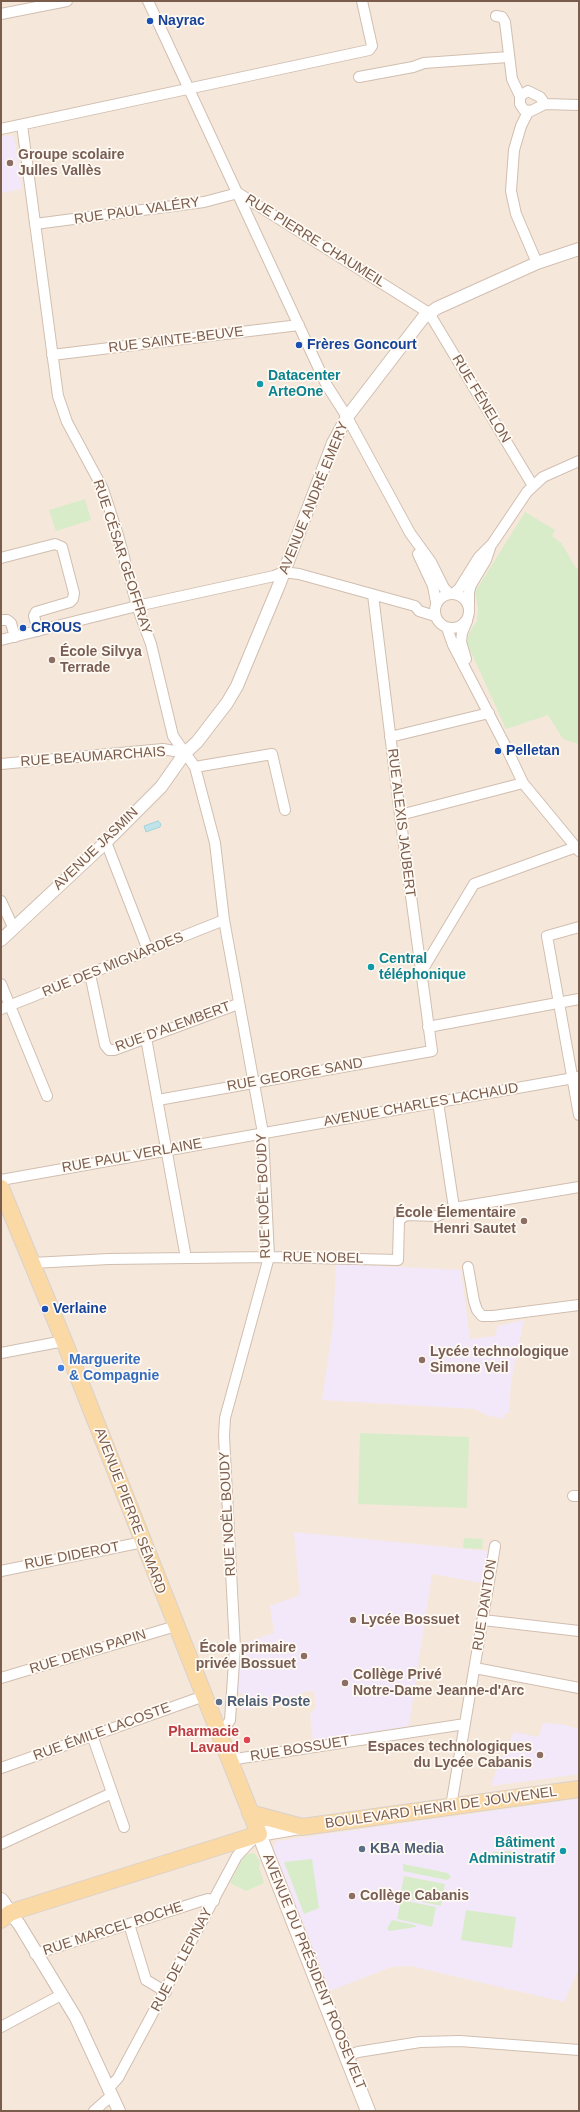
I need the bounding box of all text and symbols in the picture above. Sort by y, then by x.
place label: Nayrac [158,13,205,29]
marker: Nayrac [145,16,155,26]
place label: Groupe scolaire Julles Vallès [18,147,125,180]
marker: Groupe scolaire Julles Vallès [5,158,15,168]
street label: RUE PIERRE CHAUMEIL [242,191,388,291]
street label: RUE PAUL VALÉRY [73,194,201,228]
street label: RUE SAINTE-BEUVE [107,323,245,357]
place label: Frères Goncourt [307,337,417,353]
marker: Frères Goncourt [294,340,304,350]
street label: RUE FÉNELON [448,352,514,446]
place label: Datacenter ArteOne [268,368,340,400]
marker: Datacenter ArteOne [255,379,265,389]
street label: AVENUE ANDRÉ EMERY [276,419,352,577]
street label: RUE CÉSAR GEOFFRAY [89,478,155,636]
place label: CROUS [31,620,82,636]
marker: CROUS [18,623,28,633]
place label: École Silvya Terrade [60,644,142,676]
marker: École Silvya Terrade [47,655,57,665]
place label: Pelletan [506,743,560,759]
street label: RUE BEAUMARCHAIS [20,744,166,770]
marker: Pelletan [493,746,503,756]
street label: RUE ALEXIS JAUBERT [384,748,418,898]
street label: AVENUE JASMIN [50,804,142,894]
street label: RUE DES MIGNARDES [40,929,186,1001]
place label: Central téléphonique [379,951,466,984]
marker: Central téléphonique [366,962,376,972]
street label: RUE D'ALEMBERT [113,998,233,1056]
street label: RUE GEORGE SAND [226,1055,364,1095]
street label: AVENUE CHARLES LACHAUD [322,1080,520,1130]
street label: RUE NOËL BOUDY [253,1133,275,1259]
street label: RUE PAUL VERLAINE [61,1135,203,1177]
place label: École Élementaire Henri Sautet [395,1205,516,1238]
marker: École Élementaire Henri Sautet [519,1216,529,1226]
street label: RUE NOBEL [282,1249,364,1267]
place label: Verlaine [53,1301,107,1317]
marker: Verlaine [40,1304,50,1314]
place label: Lycée technologique Simone Veil [430,1344,569,1376]
place label: Marguerite & Compagnie [69,1352,159,1384]
marker: Lycée technologique Simone Veil [417,1355,427,1365]
marker: Marguerite & Compagnie [56,1363,66,1373]
street label: AVENUE PIERRE SÉMARD [91,1426,169,1596]
street label: RUE NOËL BOUDY [216,1451,240,1577]
street label: RUE DIDEROT [23,1539,121,1573]
street label: RUE DANTON [469,1558,501,1652]
place label: Lycée Bossuet [361,1612,459,1628]
marker: Lycée Bossuet [348,1615,358,1625]
street label: RUE DENIS PAPIN [28,1626,148,1678]
place label: École primaire privée Bossuet [196,1640,296,1672]
marker: École primaire privée Bossuet [299,1651,309,1661]
place label: Collège Privé Notre-Dame Jeanne-d'Arc [353,1667,524,1700]
marker: Collège Privé Notre-Dame Jeanne-d'Arc [340,1678,350,1688]
place label: Relais Poste [227,1694,310,1710]
marker: Relais Poste [214,1697,224,1707]
street label: RUE ÉMILE LACOSTE [31,1699,173,1765]
place label: Pharmacie Lavaud [168,1724,239,1756]
street label: RUE BOSSUET [249,1733,351,1765]
marker: Pharmacie Lavaud [242,1735,252,1745]
place label: Espaces technologiques du Lycée Cabanis [368,1739,532,1772]
marker: Espaces technologiques du Lycée Cabanis [535,1750,545,1760]
street label: BOULEVARD HENRI DE JOUVENEL [324,1783,558,1833]
place label: Bâtiment Administratif [469,1835,555,1868]
place label: KBA Media [370,1841,444,1857]
marker: KBA Media [357,1844,367,1854]
marker: Bâtiment Administratif [558,1846,568,1856]
street label: AVENUE DU PRÉSIDENT ROOSEVELT [259,1852,369,2092]
place label: Collège Cabanis [360,1888,469,1904]
marker: Collège Cabanis [347,1891,357,1901]
street label: RUE MARCEL ROCHE [41,1898,185,1960]
street label: RUE DE LEPINAY [148,1905,216,2015]

